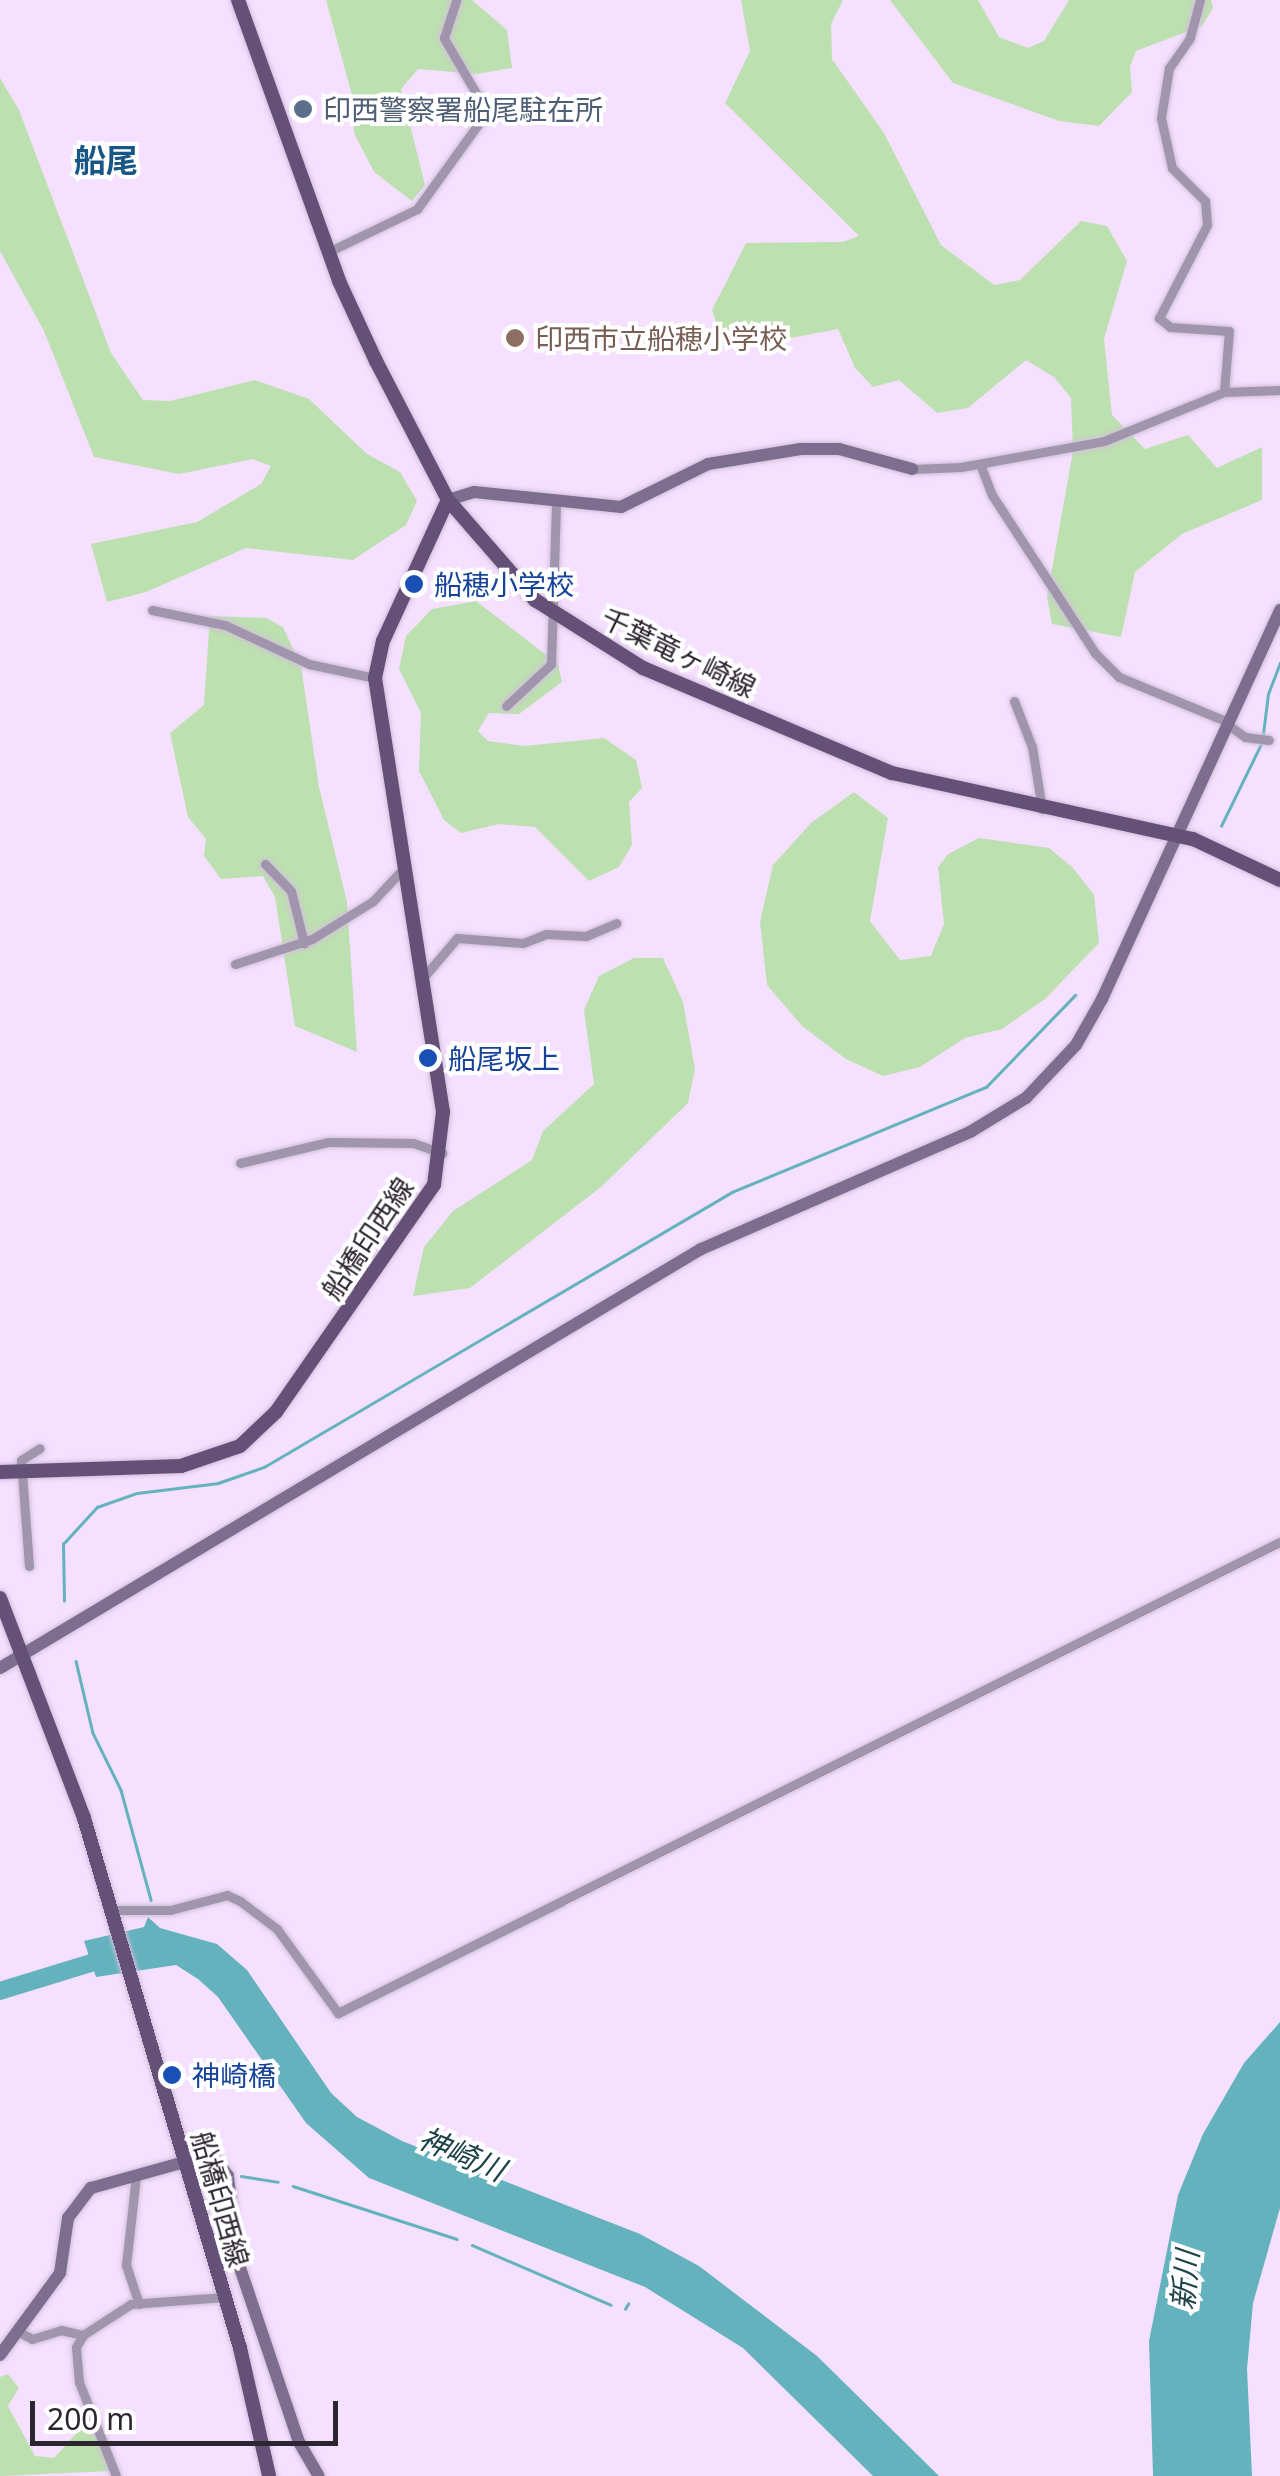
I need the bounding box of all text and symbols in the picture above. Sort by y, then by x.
place label: 印西警察署船尾駐在所 [323,92,603,126]
marker: 印西警察署船尾駐在所 [292,98,314,120]
district label: 船尾 [74,141,138,179]
place label: 印西市立船穂小学校 [535,321,787,355]
marker: 印西市立船穂小学校 [504,327,526,349]
place label: 船穂小学校 [434,567,574,601]
marker: 船穂小学校 [403,573,425,595]
street label: 千葉竜ヶ崎線 [596,600,762,704]
place label: 船尾坂上 [448,1041,560,1075]
marker: 船尾坂上 [417,1047,439,1069]
street label: 船橋印西線 [314,1171,420,1305]
place label: 神崎橋 [192,2058,276,2092]
marker: 神崎橋 [161,2064,183,2086]
water label: 神崎川 [414,2120,510,2188]
street label: 船橋印西線 [186,2127,256,2271]
water label: 新川 [1164,2249,1206,2311]
scale bar [35,2381,342,2443]
text: 200 m [47,2398,134,2439]

